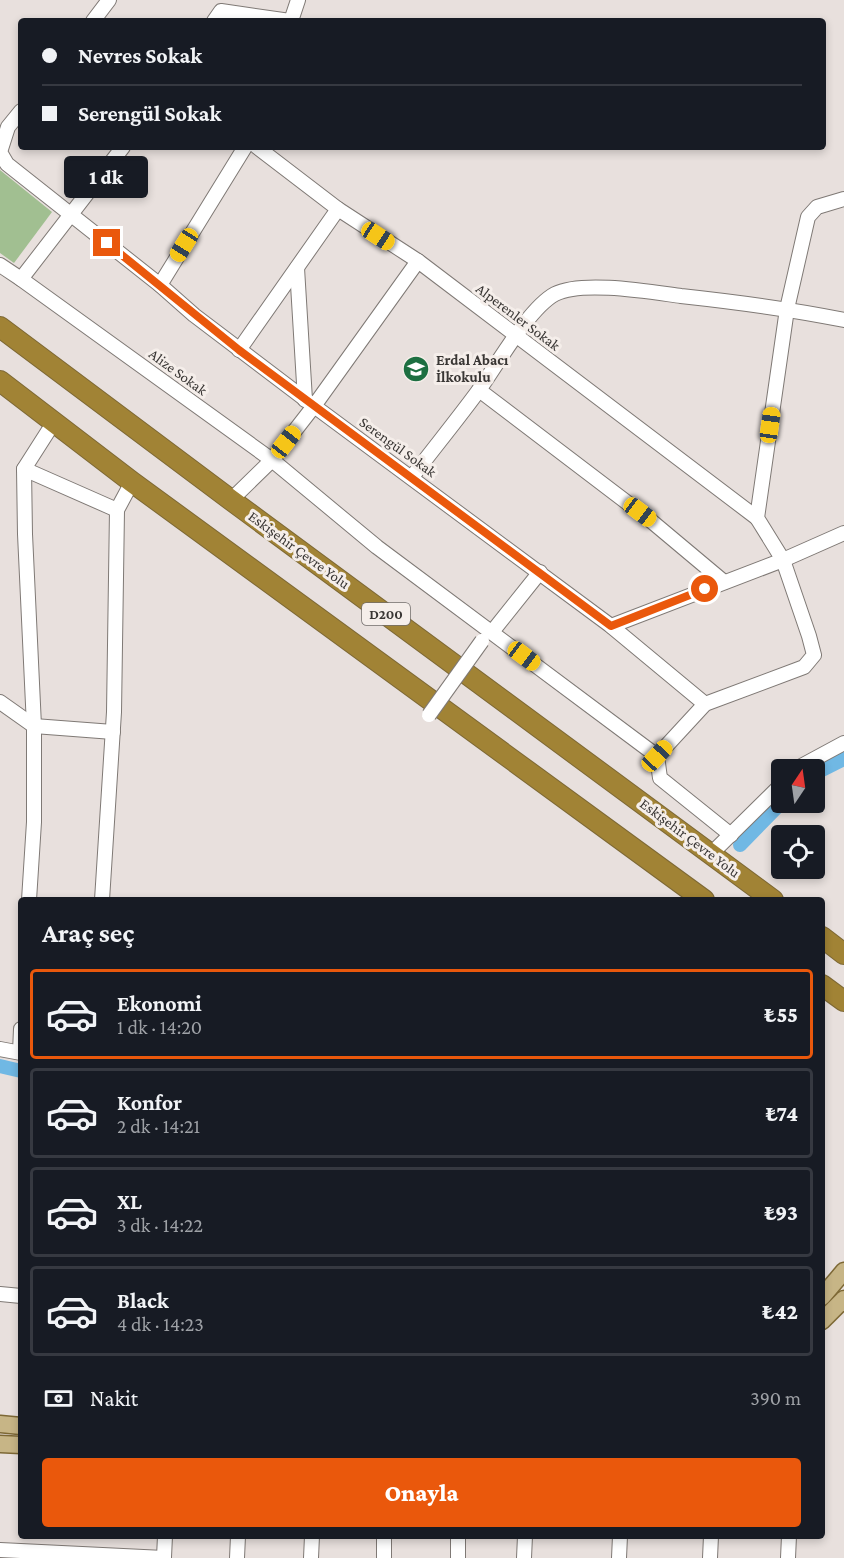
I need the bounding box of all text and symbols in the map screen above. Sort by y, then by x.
text: Nevres Sokak [78,43,202,68]
text: Serengül Sokak [78,101,222,126]
callout: 1 dk [65,156,149,198]
text: 1 dk [89,166,123,188]
car [358,219,398,253]
car [167,225,201,265]
route end [93,229,120,256]
street label: Alperenler Sokak [472,280,564,355]
street label: Alize Sokak [146,346,211,399]
place label: Erdal Abacı İlkokulu [436,352,509,385]
school or university icon: Erdal Abacı İlkokulu [401,354,431,384]
car [759,406,781,444]
street label: Serengül Sokak [356,414,440,481]
car [268,422,304,462]
car [620,494,660,530]
street label: Eskişehir Çevre Yolu [245,508,353,593]
route start [691,575,718,602]
road number: D200 [362,603,410,625]
car [504,638,544,674]
car [638,737,676,775]
north arrow [771,759,825,813]
map controls [771,759,825,879]
street label: Eskişehir Çevre Yolu [636,795,743,882]
button: locate [771,825,825,879]
text: Araç seç [42,918,134,948]
icon: car [45,987,99,1041]
text: Ekonomi [117,991,202,1016]
text: ₺55 [764,1002,798,1027]
text: 1 dk · 14:20 [117,1016,202,1038]
icon: car [45,1086,99,1140]
text: Konfor [117,1090,182,1115]
text: ₺74 [766,1101,798,1126]
text: 2 dk · 14:21 [117,1115,200,1137]
icon: car [45,1185,99,1239]
text: XL [117,1189,142,1214]
text: ₺93 [764,1200,798,1225]
text: 3 dk · 14:22 [117,1214,203,1236]
icon: car [45,1284,99,1338]
text: Black [117,1288,169,1313]
text: ₺42 [762,1299,798,1324]
text: 4 dk · 14:23 [117,1313,204,1335]
icon: cash [42,1382,75,1415]
text: Nakit [90,1386,138,1411]
text: 390 m [750,1387,801,1409]
button: Onayla [42,1458,801,1527]

